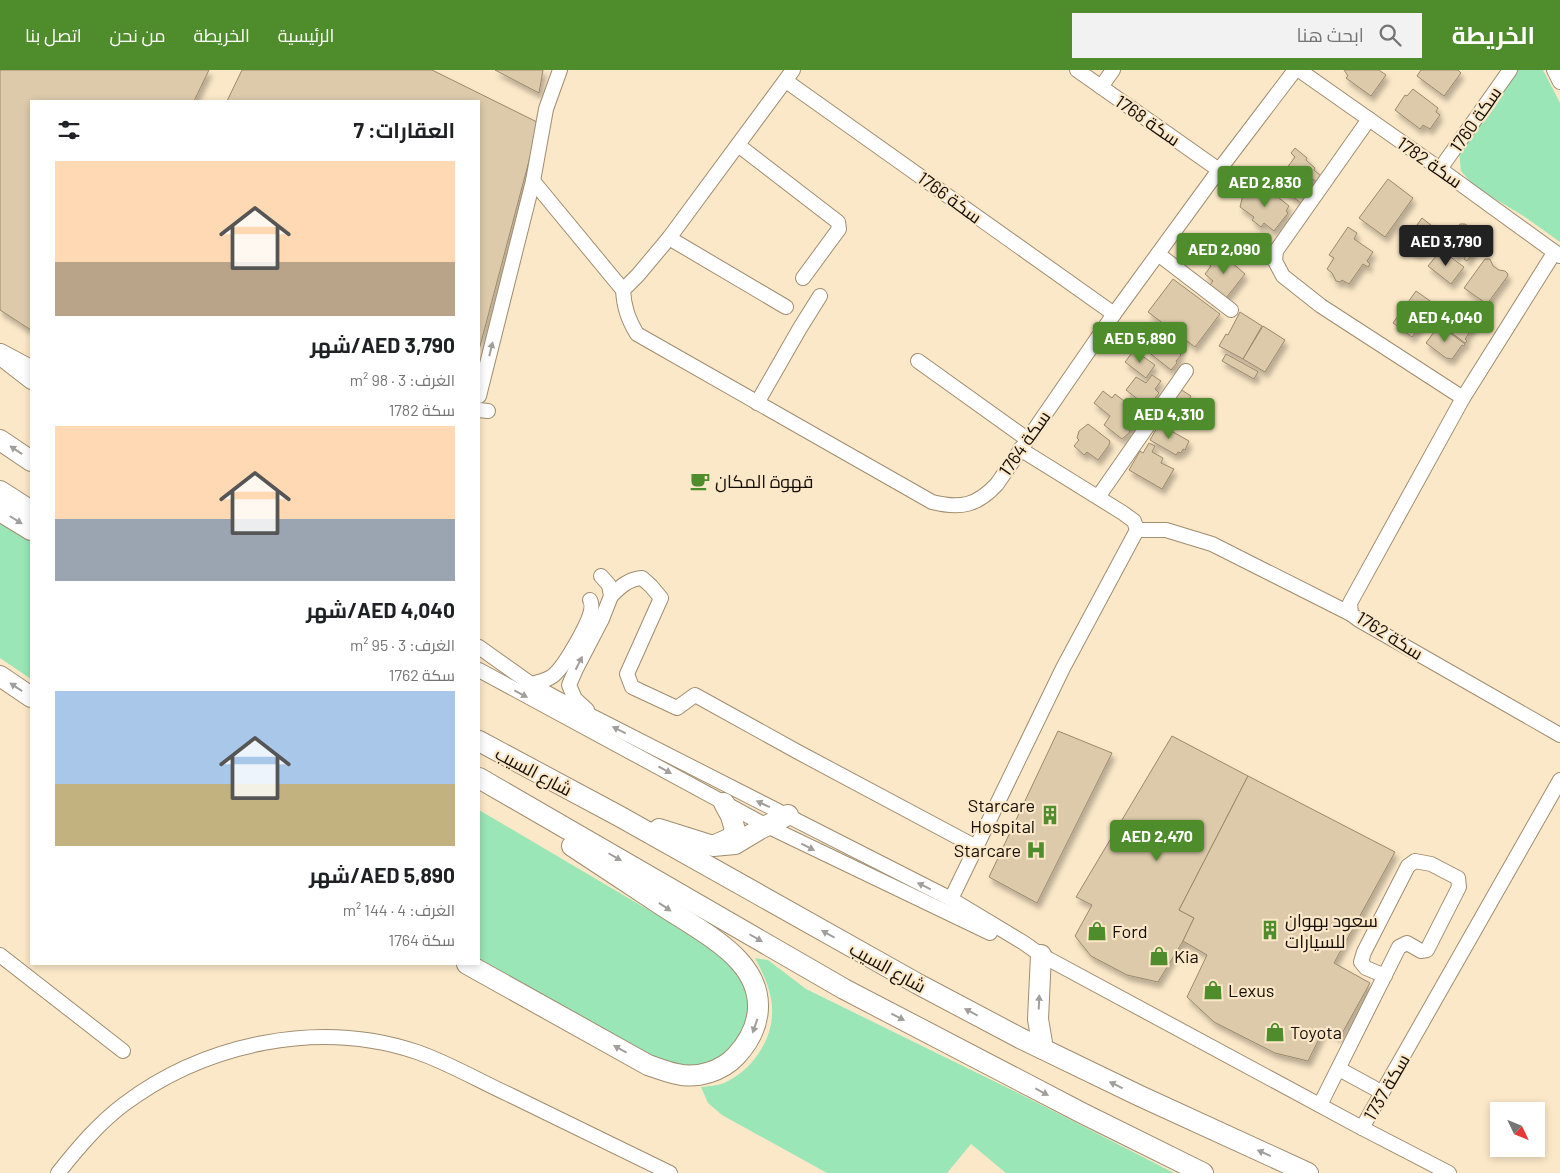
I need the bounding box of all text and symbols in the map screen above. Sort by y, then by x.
search box [1072,13,1422,58]
text: الخريطة [1452,20,1535,49]
icon: search [1376,21,1404,49]
text: ابحث هنا [1297,23,1364,46]
text: اتصل بنا [25,24,82,46]
text: من نحن [110,24,166,46]
text: الخريطة [194,24,250,46]
text: الرئيسية [278,24,334,46]
street label: سكة 1760 [1444,82,1506,156]
street label: سكة 1768 [1111,90,1185,150]
icon: filters [55,116,83,144]
text: العقارات: 7 [353,117,455,142]
street label: سكة 1782 [1393,132,1467,192]
street label: سكة 1766 [914,166,986,228]
pin: AED 2,830 [1208,166,1322,208]
text: AED 2,830 [1229,172,1301,191]
icon: home [210,193,300,283]
pin: AED 3,790 [1389,224,1503,267]
text: AED 3,790 [1410,231,1482,250]
pin: AED 2,090 [1167,232,1281,275]
text: AED 2,090 [1188,239,1260,258]
pin: AED 4,040 [1388,300,1502,343]
text: AED 4,040 [1408,307,1482,326]
pin: AED 5,890 [1083,322,1197,364]
text: AED 5,890 [1104,328,1176,347]
text: AED 3,790/شهر [310,332,455,357]
one-way arrow [487,341,495,356]
text: الغرف: 3 · 98 m² [350,370,455,389]
pin: AED 4,310 [1112,398,1226,440]
text: سكة 1782 [389,400,455,419]
text: AED 4,310 [1134,404,1204,423]
street label: سكة 1764 [994,406,1054,480]
one-way arrow [9,446,22,455]
icon: home [210,458,300,548]
cafe icon: قهوة المكان [689,470,711,492]
place label: قهوة المكان [715,470,813,493]
one-way arrow [9,516,22,525]
text: AED 4,040/شهر [306,597,455,622]
street label: سكة 1762 [1353,606,1427,664]
text: الغرف: 3 · 95 m² [350,635,455,654]
one-way arrow [575,655,583,670]
text: سكة 1762 [389,665,455,684]
one-way arrow [9,682,22,692]
one-way arrow [514,690,529,698]
icon: home [210,723,300,813]
one-way arrow [612,726,626,734]
street label: شارع السيب [491,742,576,802]
one-way arrow [658,766,671,775]
place label: Starcare Hospital [968,794,1035,837]
one-way arrow [756,799,771,808]
building icon: Starcare Hospital [1039,804,1061,826]
pin: AED 2,470 [1100,820,1214,862]
text: AED 2,470 [1121,826,1193,845]
place label: Starcare [954,839,1021,861]
hospital icon: Starcare [1025,839,1047,861]
one-way arrow [801,843,815,851]
one-way arrow [609,852,622,861]
text: AED 5,890/شهر [309,862,455,887]
one-way arrow [917,882,931,890]
text: الغرف: 4 · 144 m² [343,900,455,919]
one-way arrow [658,903,672,912]
place label: سعود بهوان للسيارات [1285,909,1378,953]
building icon: سعود بهوان للسيارات [1259,919,1281,941]
shop icon: Ford [1086,920,1108,942]
place label: Ford [1112,920,1148,942]
text: سكة 1764 [389,930,455,949]
one-way arrow [821,930,836,938]
one-way arrow [749,934,764,942]
street label: شارع السيب [845,937,930,999]
shop icon: Kia [1148,945,1170,967]
place label: Kia [1174,945,1199,967]
shop icon: Lexus [1202,979,1224,1001]
place label: Lexus [1228,979,1274,1001]
one-way arrow [1035,994,1043,1010]
one-way arrow [964,1008,978,1016]
one-way arrow [891,1013,905,1021]
one-way arrow [751,1019,758,1034]
shop icon: Toyota [1264,1021,1286,1043]
place label: Toyota [1290,1021,1342,1043]
one-way arrow [613,1045,628,1053]
street label: سكة 1737 [1358,1050,1414,1124]
one-way arrow [1109,1081,1123,1089]
one-way arrow [1035,1088,1050,1096]
north arrow [1490,1102,1545,1158]
map controls [1490,1102,1545,1157]
one-way arrow [1257,1149,1271,1157]

